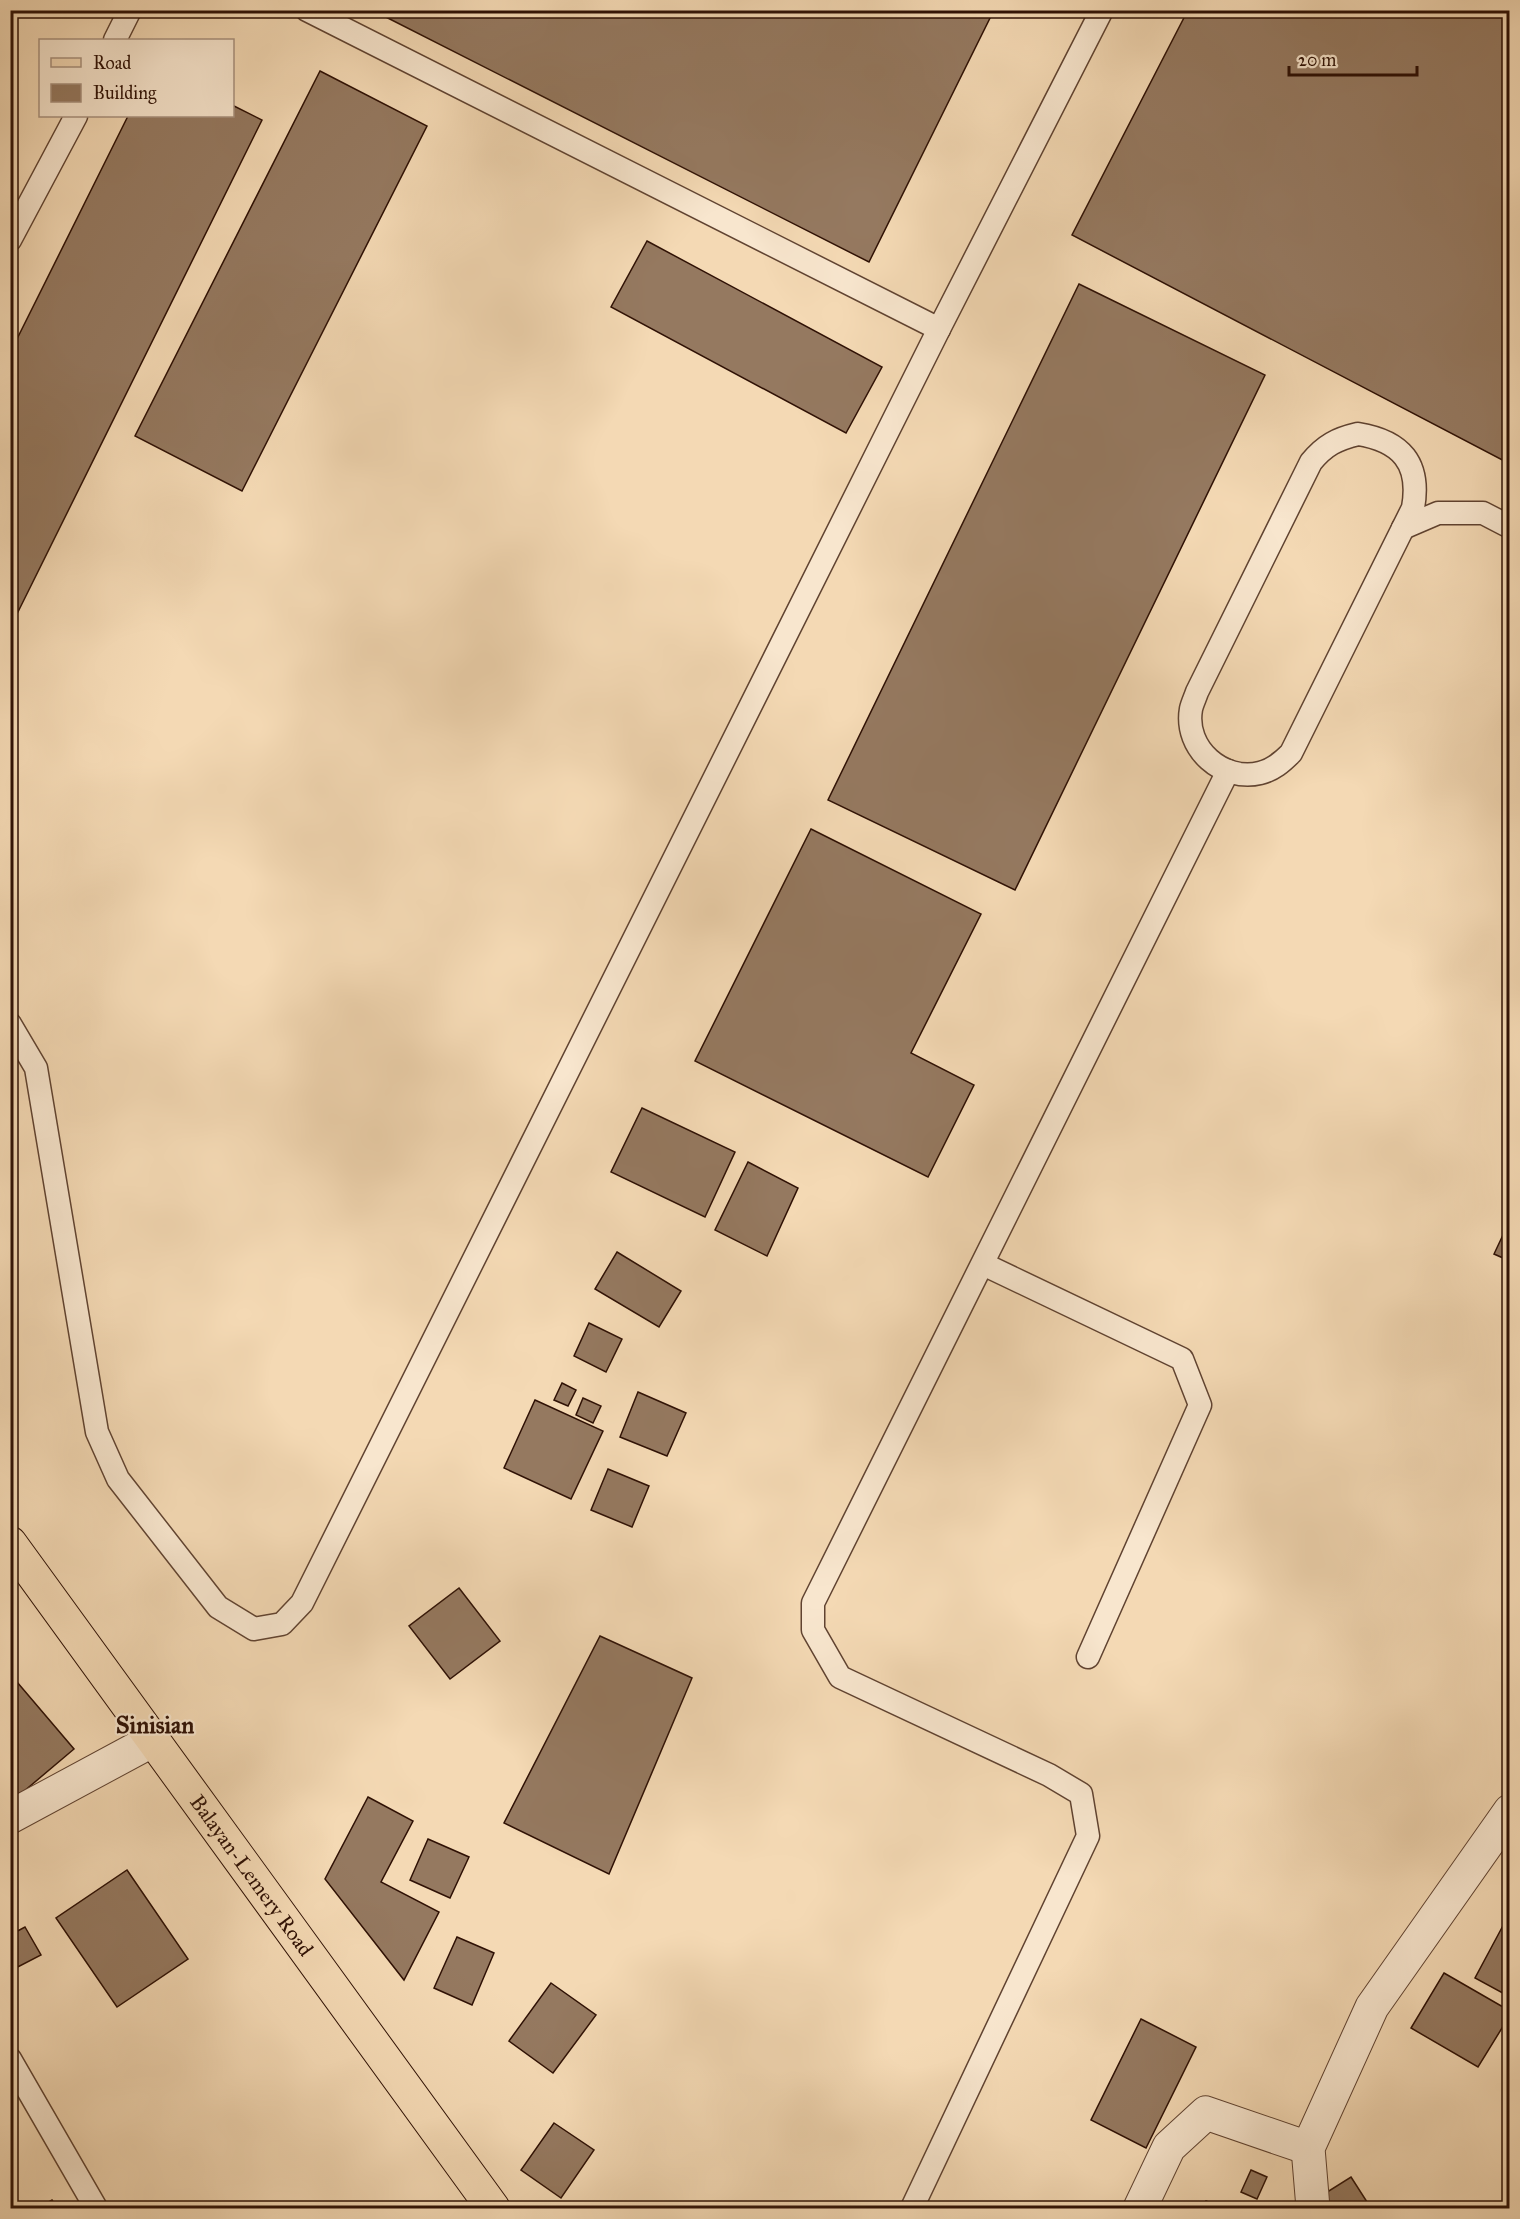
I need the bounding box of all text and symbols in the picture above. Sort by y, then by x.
legend [39,39,234,117]
scale bar [1289,39,1416,77]
text: 20 m [1298,49,1336,71]
text: Road [93,52,131,74]
text: Building [93,82,157,105]
district label: Sinisian [116,1710,194,1740]
street label: Balayan-Lemery Road [184,1790,319,1962]

